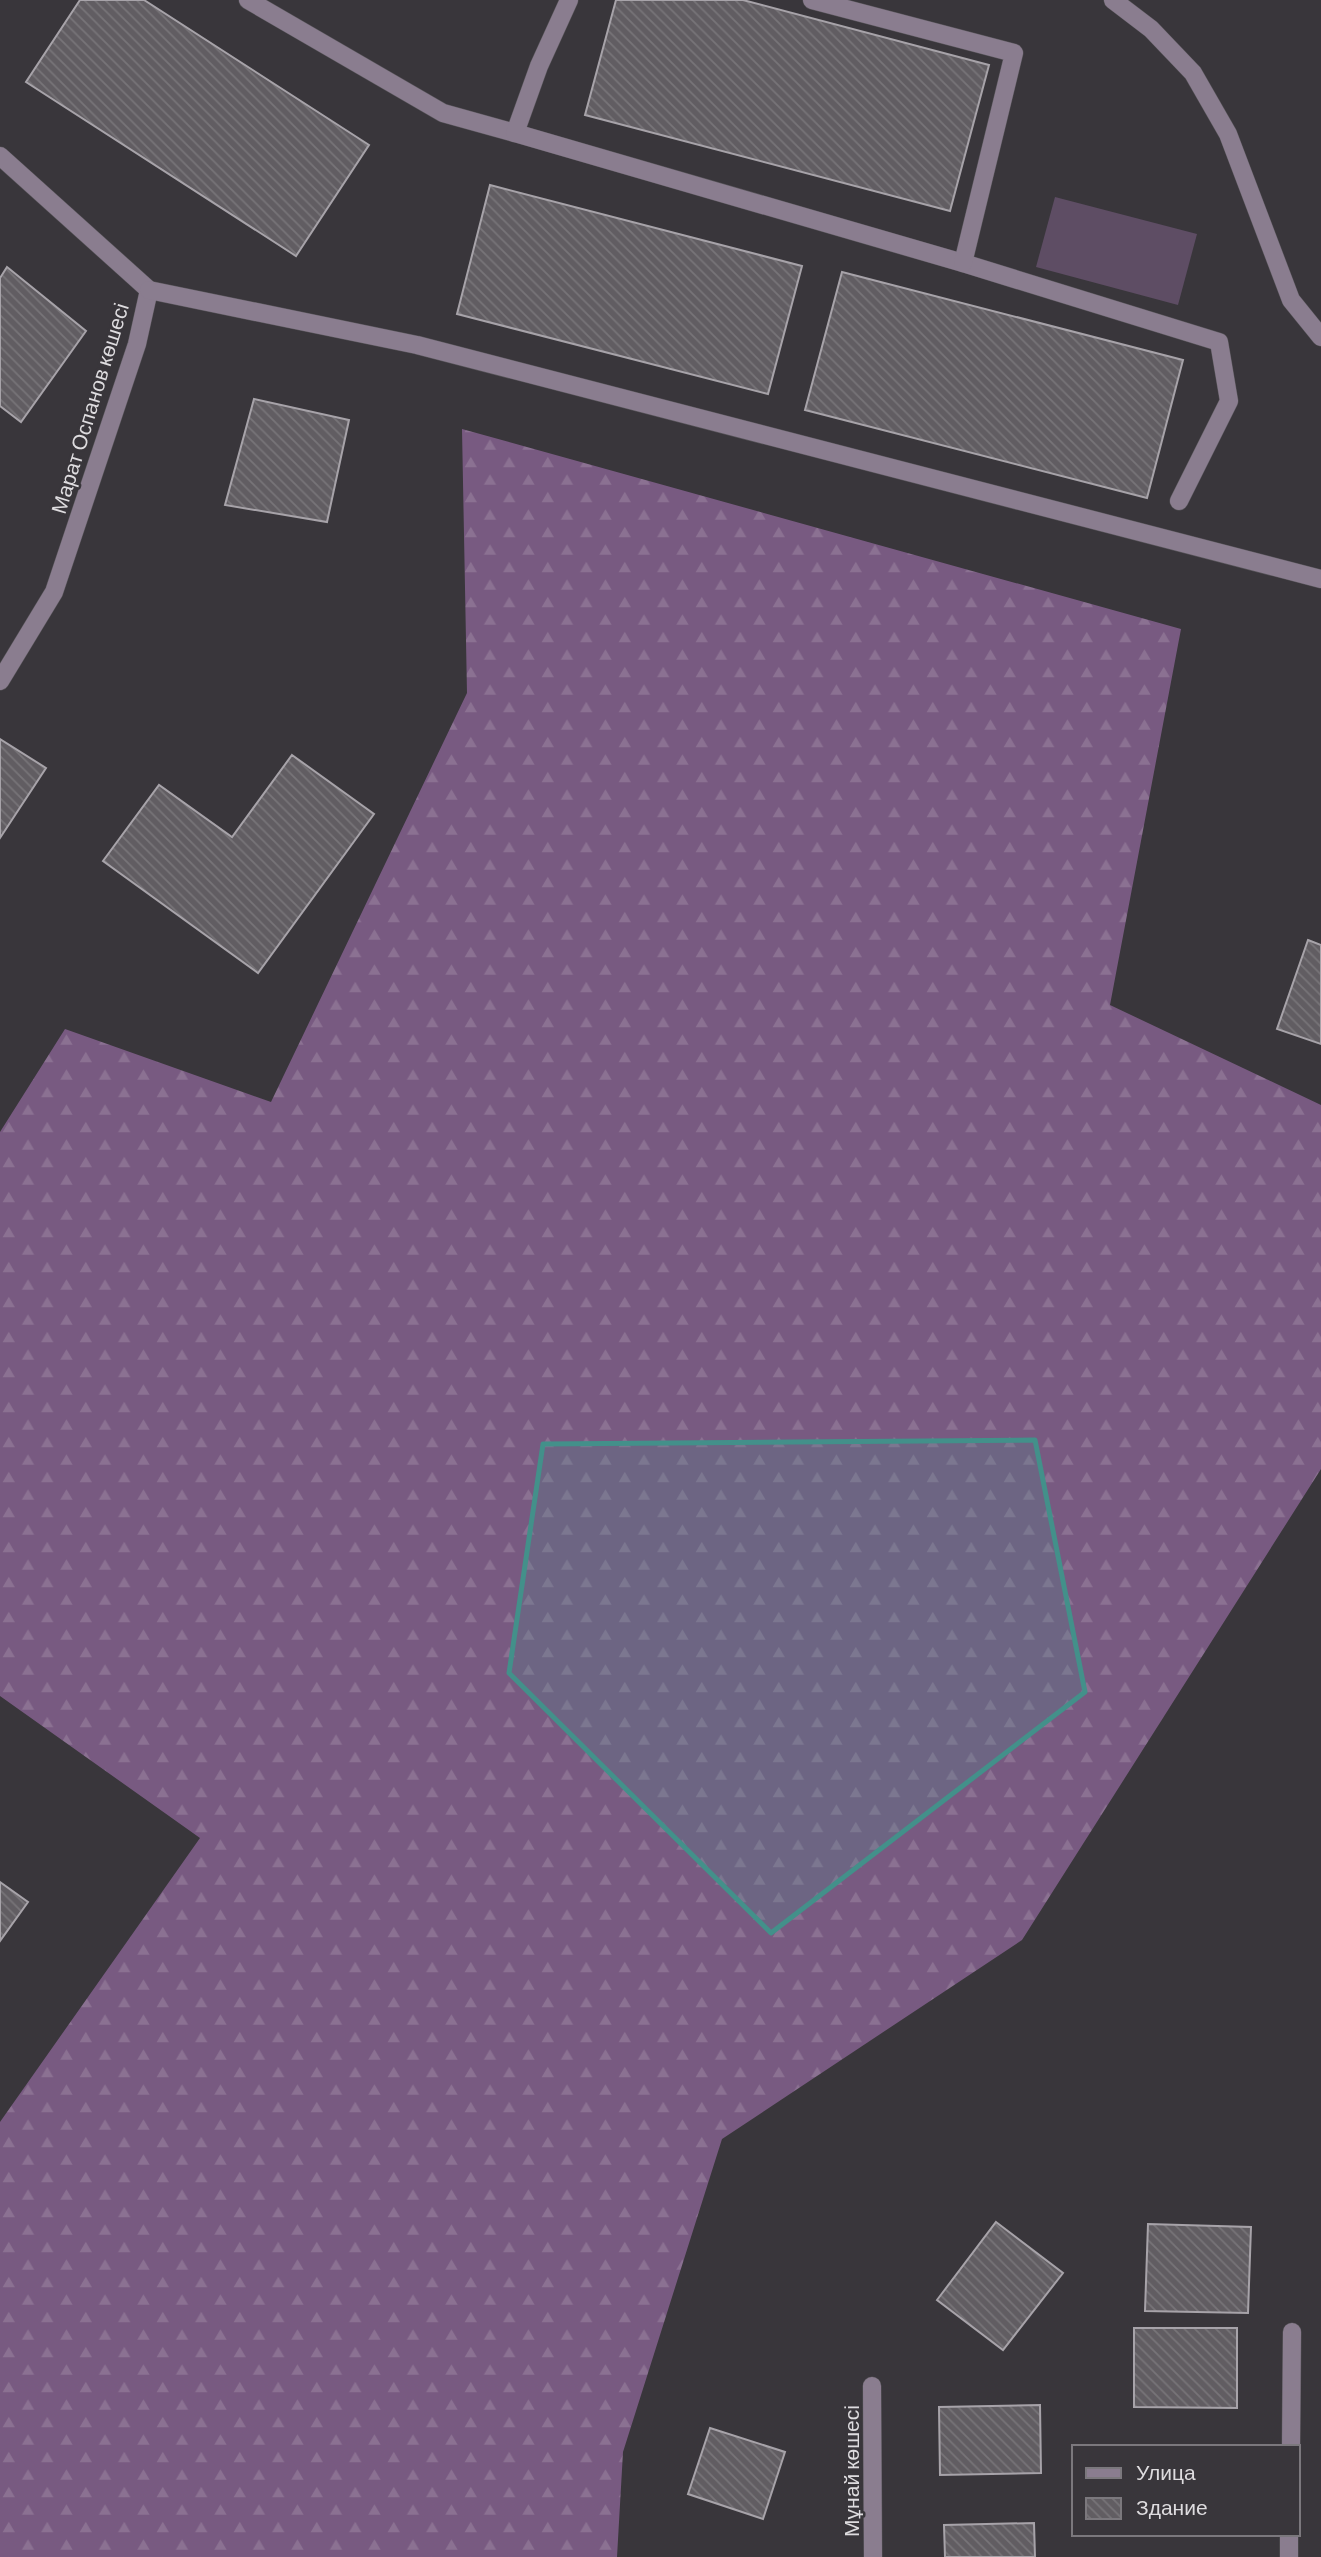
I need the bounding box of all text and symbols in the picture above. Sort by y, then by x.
street label: Марат Оспанов көшесі [45,300,133,516]
street label: Мұнай көшесі [838,2405,863,2537]
legend [1072,2445,1300,2536]
text: Улица [1136,2459,1196,2484]
text: Здание [1136,2494,1208,2519]

